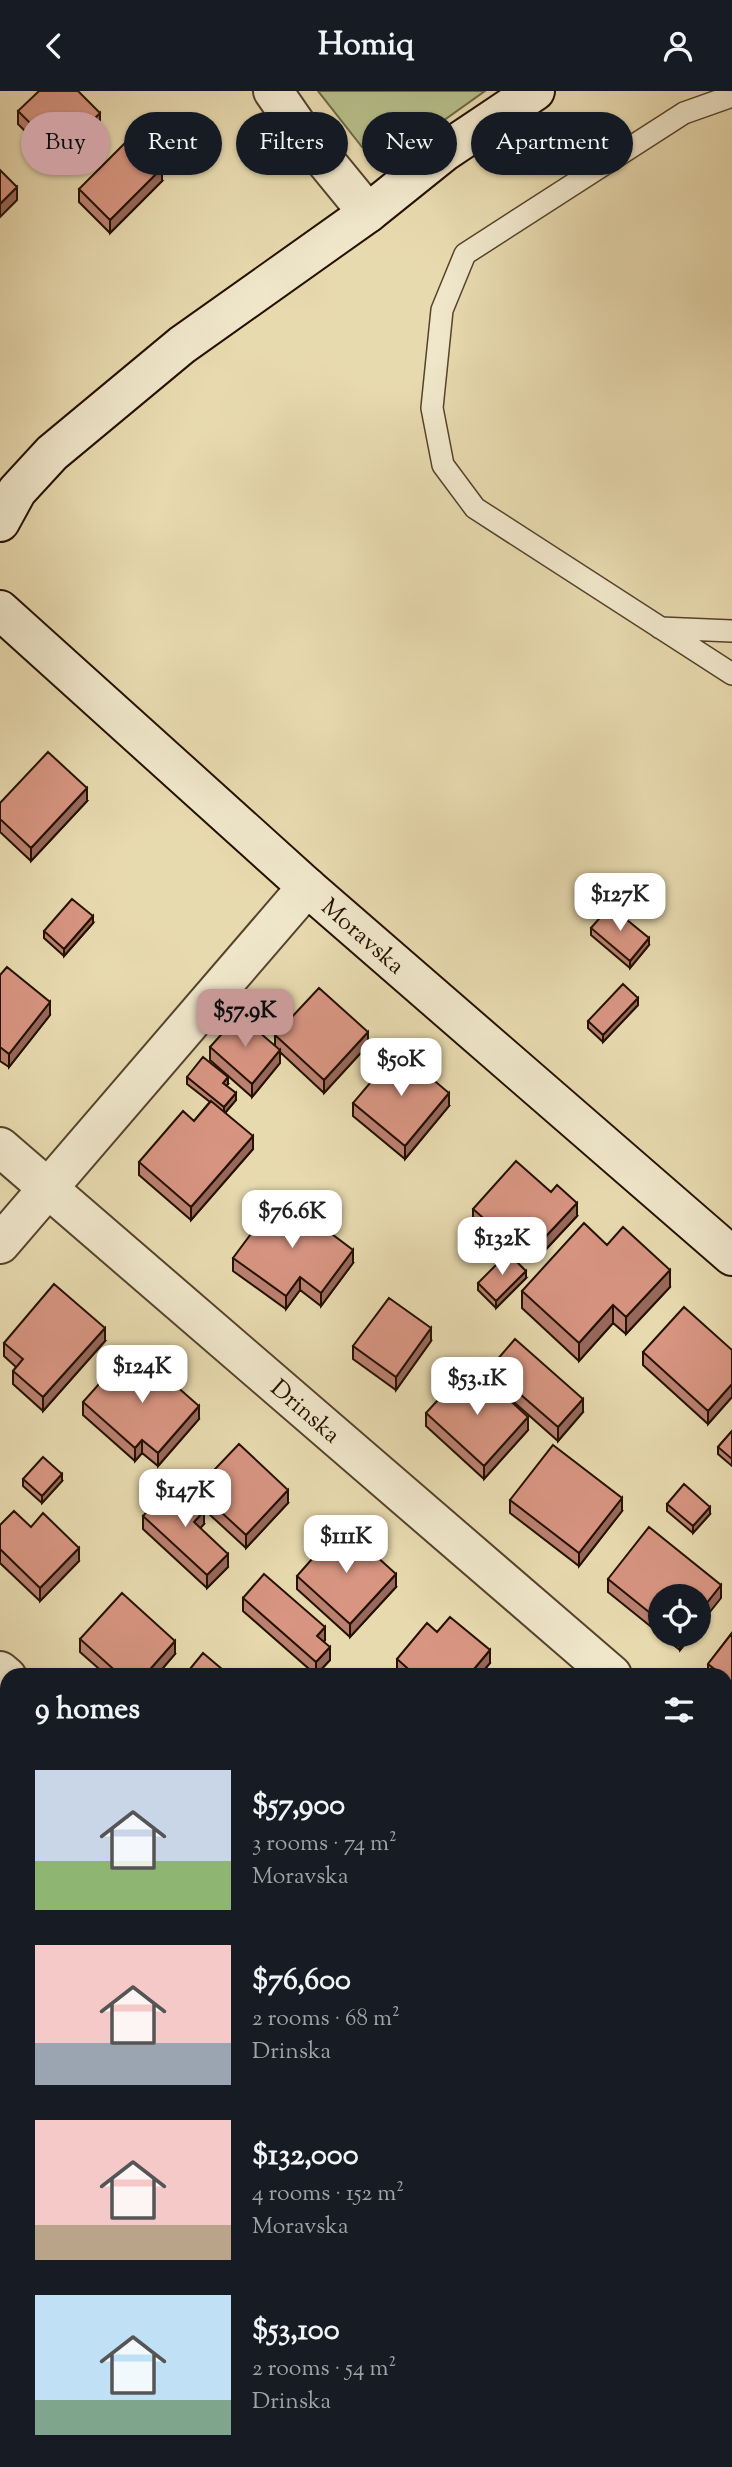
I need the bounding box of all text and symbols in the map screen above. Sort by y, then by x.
text: Homiq [318,23,414,69]
icon: back [35,27,73,65]
icon: person [659,27,697,65]
chip: Buy [21,112,110,175]
chip: Rent [124,112,222,175]
chip: Filters [236,112,348,175]
chip: New [362,112,457,175]
chip: Apartment [471,112,633,175]
pin: $127K [571,873,669,933]
text: $127K [590,879,650,912]
street label: Moravska [313,891,411,983]
pin: $57.9K [188,989,302,1049]
text: $57.9K [213,995,277,1028]
pin: $50K [360,1039,442,1098]
text: $50K [377,1044,425,1077]
pin: $76.6K [235,1191,349,1250]
text: $76.6K [258,1196,326,1229]
pin: $132K [453,1217,551,1277]
text: $132K [474,1223,530,1256]
pin: $124K [93,1345,191,1405]
text: $124K [112,1351,172,1384]
pin: $53.1K [420,1357,534,1417]
text: $53.1K [447,1363,507,1396]
street label: Drinska [262,1373,347,1452]
pin: $147K [136,1469,234,1529]
text: $147K [155,1475,215,1508]
pin: $111K [297,1515,395,1575]
text: $111K [320,1521,372,1554]
map controls [648,1584,711,1647]
button: locate [648,1584,711,1647]
text: 9 homes [35,1689,140,1732]
icon: filters [660,1691,698,1729]
text: $57,900 [252,1785,345,1828]
icon: home [91,1798,175,1882]
text: 3 rooms · 74 m² [252,1828,397,1861]
text: Moravska [252,1861,349,1894]
text: $76,600 [252,1960,351,2003]
icon: home [91,1973,175,2057]
text: 2 rooms · 68 m² [252,2003,400,2036]
text: Drinska [252,2036,331,2069]
text: $132,000 [252,2135,359,2178]
icon: home [91,2148,175,2232]
text: 4 rooms · 152 m² [252,2178,404,2211]
text: Moravska [252,2211,349,2244]
text: $53,100 [252,2310,340,2353]
icon: home [91,2323,175,2407]
text: 2 rooms · 54 m² [252,2353,396,2386]
text: Drinska [252,2386,331,2419]

